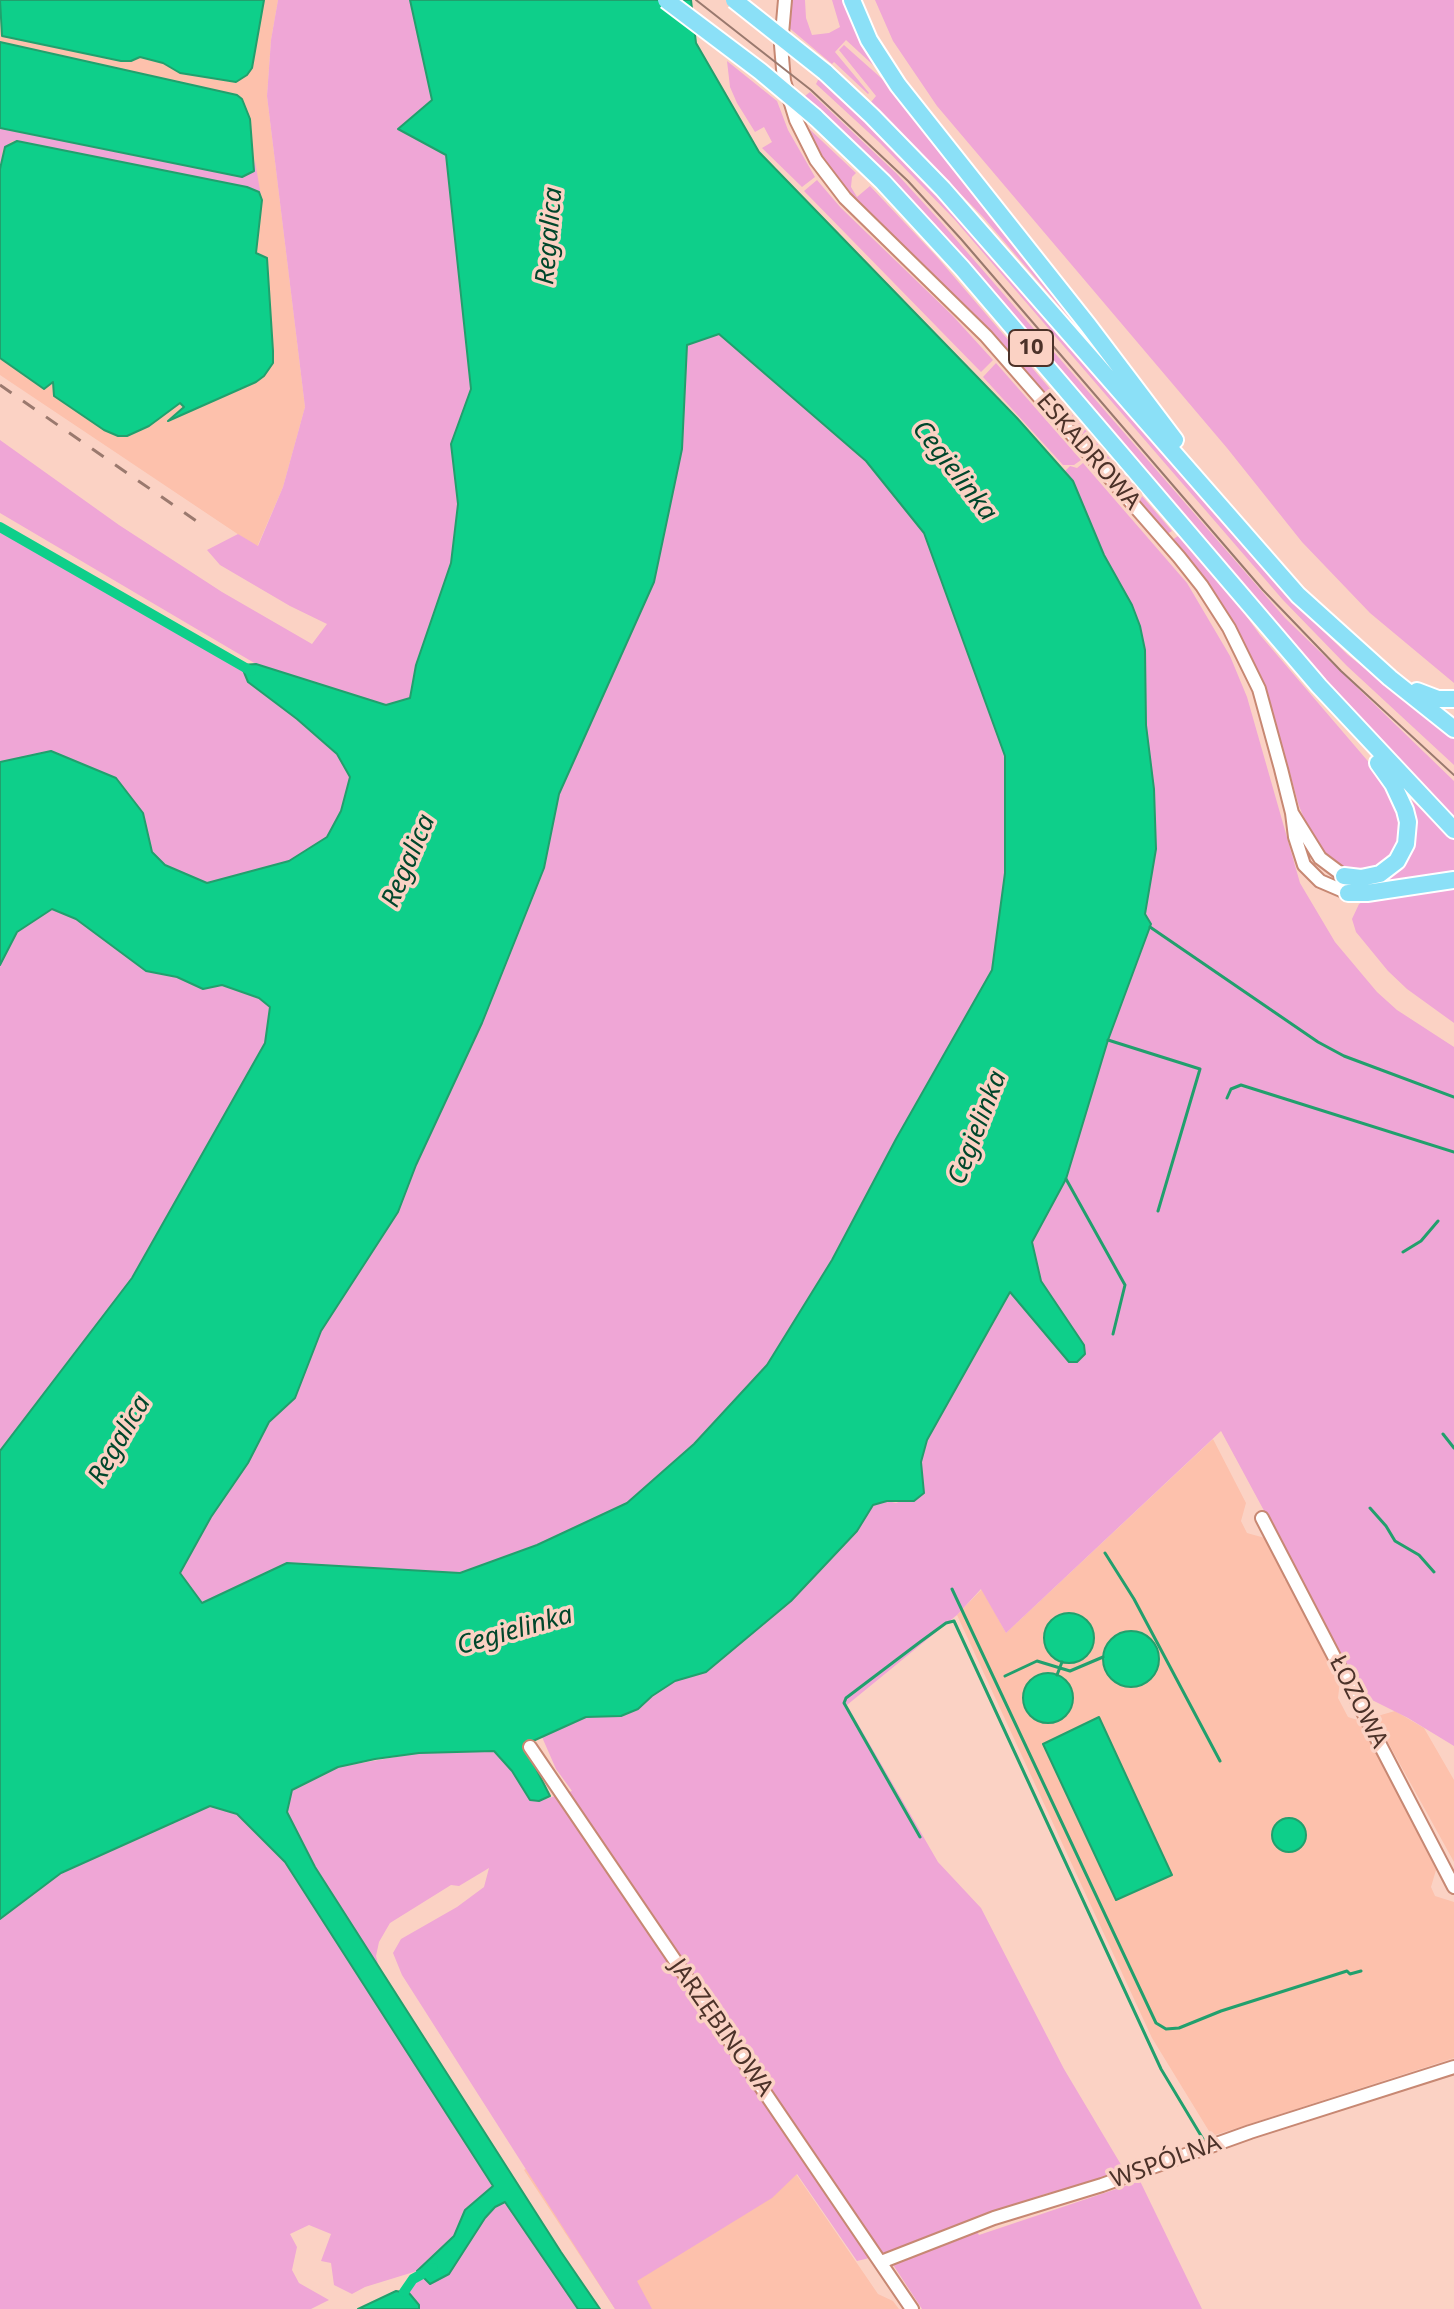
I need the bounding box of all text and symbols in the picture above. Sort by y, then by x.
water label: Regalica [530,186,570,286]
road number: 10 [1009,330,1053,366]
street label: ESKADROWA [1030,388,1146,516]
water label: Cegielinka [905,414,1003,528]
water label: Regalica [376,810,442,912]
water label: Cegielinka [942,1067,1014,1189]
water label: Regalica [82,1390,158,1490]
water label: Cegielinka [453,1600,577,1662]
street label: ŁOZOWA [1323,1651,1393,1753]
street label: JARZĘBINOWA [663,1954,779,2102]
street label: WSPÓLNA [1107,2129,1225,2195]

